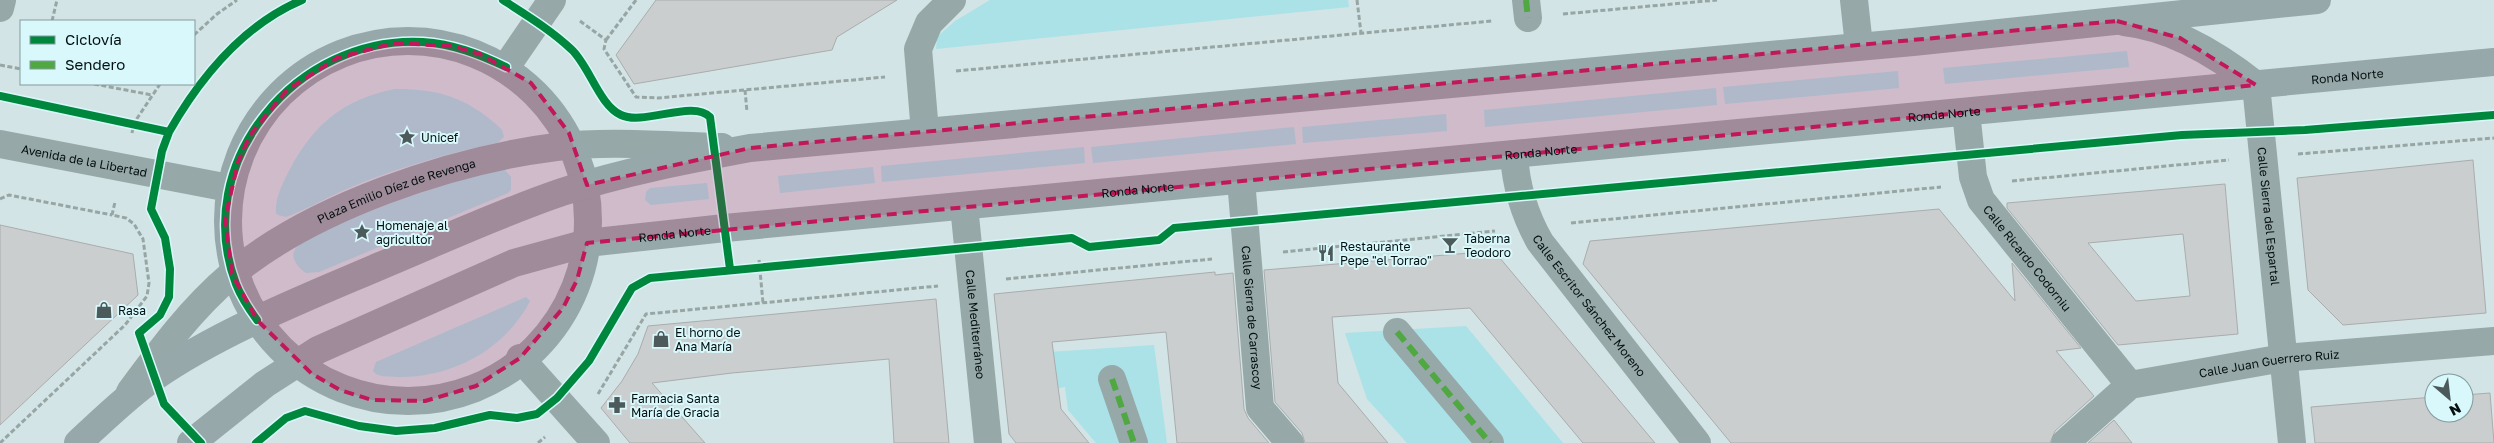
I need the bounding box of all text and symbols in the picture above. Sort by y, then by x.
legend [20,20,195,85]
text: Ciclovía [65,30,122,48]
text: Sendero [65,55,125,73]
street label: Ronda Norte [2310,65,2384,87]
street label: Ronda Norte [1907,103,1981,124]
place icon: Unicef [397,127,417,147]
place label: Unicef [421,130,459,145]
street label: Avenida de la Libertad [20,141,149,180]
street label: Ronda Norte [1504,141,1578,162]
street label: Calle Sierra del Espartal [2255,146,2284,286]
street label: Plaza Emilio Díez de Revenga [314,155,477,226]
street label: Ronda Norte [1101,178,1175,200]
street label: Calle Ricardo Codorniu [1980,202,2075,314]
place label: Homenaje al agricultor [376,218,448,247]
place icon: Homenaje al agricultor [352,222,372,242]
street label: Ronda Norte [638,222,712,245]
place label: Taberna Teodoro [1464,231,1511,260]
street label: Calle Escritor Sánchez Moreno [1530,232,1650,379]
bar icon: Taberna Teodoro [1440,235,1460,255]
place label: Restaurante Pepe "el Torrao" [1340,239,1432,268]
restaurant icon: Restaurante Pepe "el Torrao" [1316,243,1336,263]
street label: Calle Sierra de Carrascoy [1239,245,1266,390]
street label: Calle Mediterráneo [963,269,989,380]
shop icon: Rasa [94,300,114,320]
place label: Rasa [118,303,146,318]
place label: El horno de Ana María [675,325,740,354]
shop icon: El horno de Ana María [651,329,671,349]
street label: Calle Juan Guerrero Ruiz [2198,346,2340,380]
north arrow [2424,373,2474,423]
place label: Farmacia Santa María de Gracia [631,391,720,420]
pharmacy icon: Farmacia Santa María de Gracia [607,395,627,415]
text: N [2447,400,2464,420]

